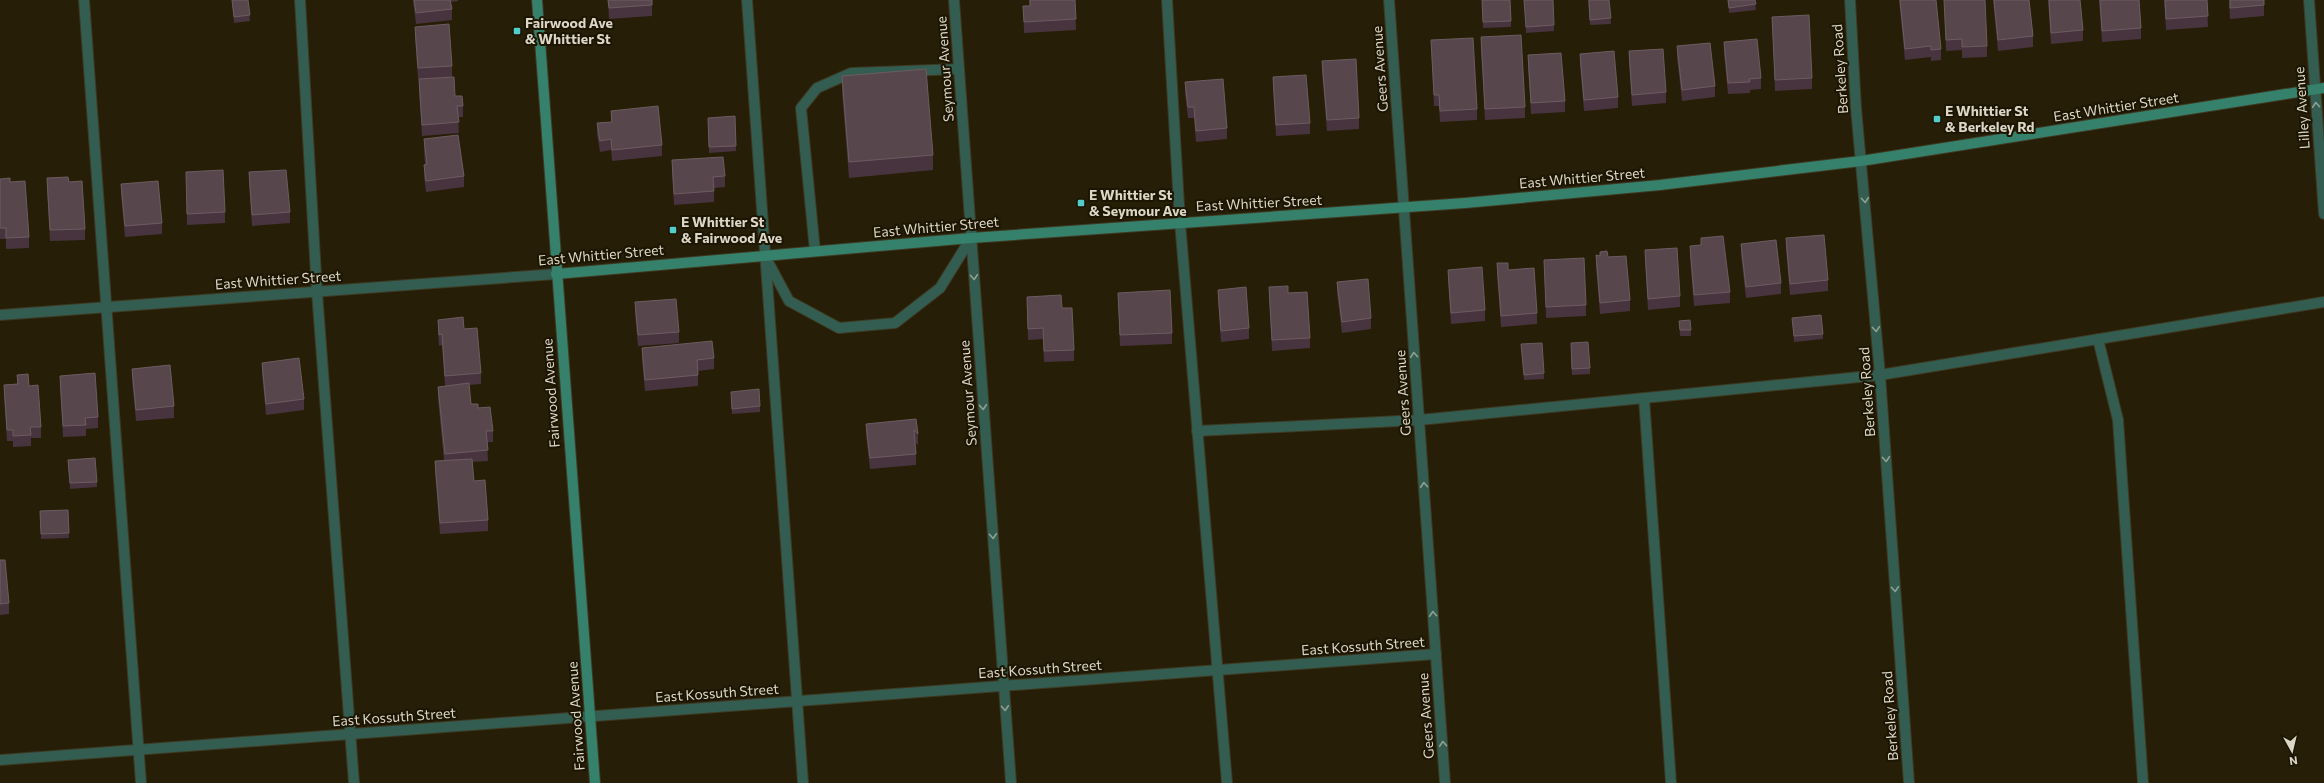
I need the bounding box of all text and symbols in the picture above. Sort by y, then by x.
place label: Fairwood Ave & Whittier St [525,14,613,47]
street label: Seymour Avenue [932,16,957,123]
street label: Berkeley Road [1828,24,1851,115]
street label: Geers Avenue [1368,25,1391,113]
marker: Fairwood Ave & Whittier St [512,26,522,36]
street label: Lilley Avenue [2290,66,2313,150]
street label: East Whittier Street [2052,88,2180,125]
place label: E Whittier St & Berkeley Rd [1945,102,2035,135]
one-way arrow [2312,102,2321,108]
marker: E Whittier St & Berkeley Rd [1932,114,1942,124]
street label: East Whittier Street [1518,163,1646,191]
place label: E Whittier St & Seymour Ave [1089,186,1187,219]
street label: East Whittier Street [1195,191,1323,214]
one-way arrow [1860,197,1869,203]
marker: E Whittier St & Seymour Ave [1076,198,1086,208]
street label: East Whittier Street [872,212,1000,240]
place label: E Whittier St & Fairwood Ave [681,213,782,246]
marker: E Whittier St & Fairwood Ave [668,225,678,235]
street label: East Whittier Street [537,240,665,268]
street label: East Whittier Street [214,267,342,292]
one-way arrow [969,274,978,280]
one-way arrow [1871,326,1880,333]
street label: Fairwood Avenue [538,338,563,448]
street label: Seymour Avenue [955,340,980,447]
street label: Berkeley Road [1855,347,1878,438]
street label: Geers Avenue [1391,349,1414,437]
one-way arrow [1410,352,1419,358]
one-way arrow [979,404,988,410]
one-way arrow [1882,456,1891,462]
one-way arrow [1419,482,1428,488]
one-way arrow [988,533,997,539]
one-way arrow [1891,586,1900,592]
one-way arrow [1429,611,1438,617]
street label: East Kossuth Street [1300,633,1426,658]
street label: East Kossuth Street [977,656,1103,681]
street label: Fairwood Avenue [563,661,588,771]
street label: Berkeley Road [1878,671,1901,762]
street label: Geers Avenue [1414,672,1437,760]
street label: East Kossuth Street [654,680,780,705]
street label: East Kossuth Street [331,704,457,729]
one-way arrow [1001,705,1010,711]
north arrow [2272,731,2312,771]
one-way arrow [1438,741,1447,747]
text: N [2288,754,2298,768]

